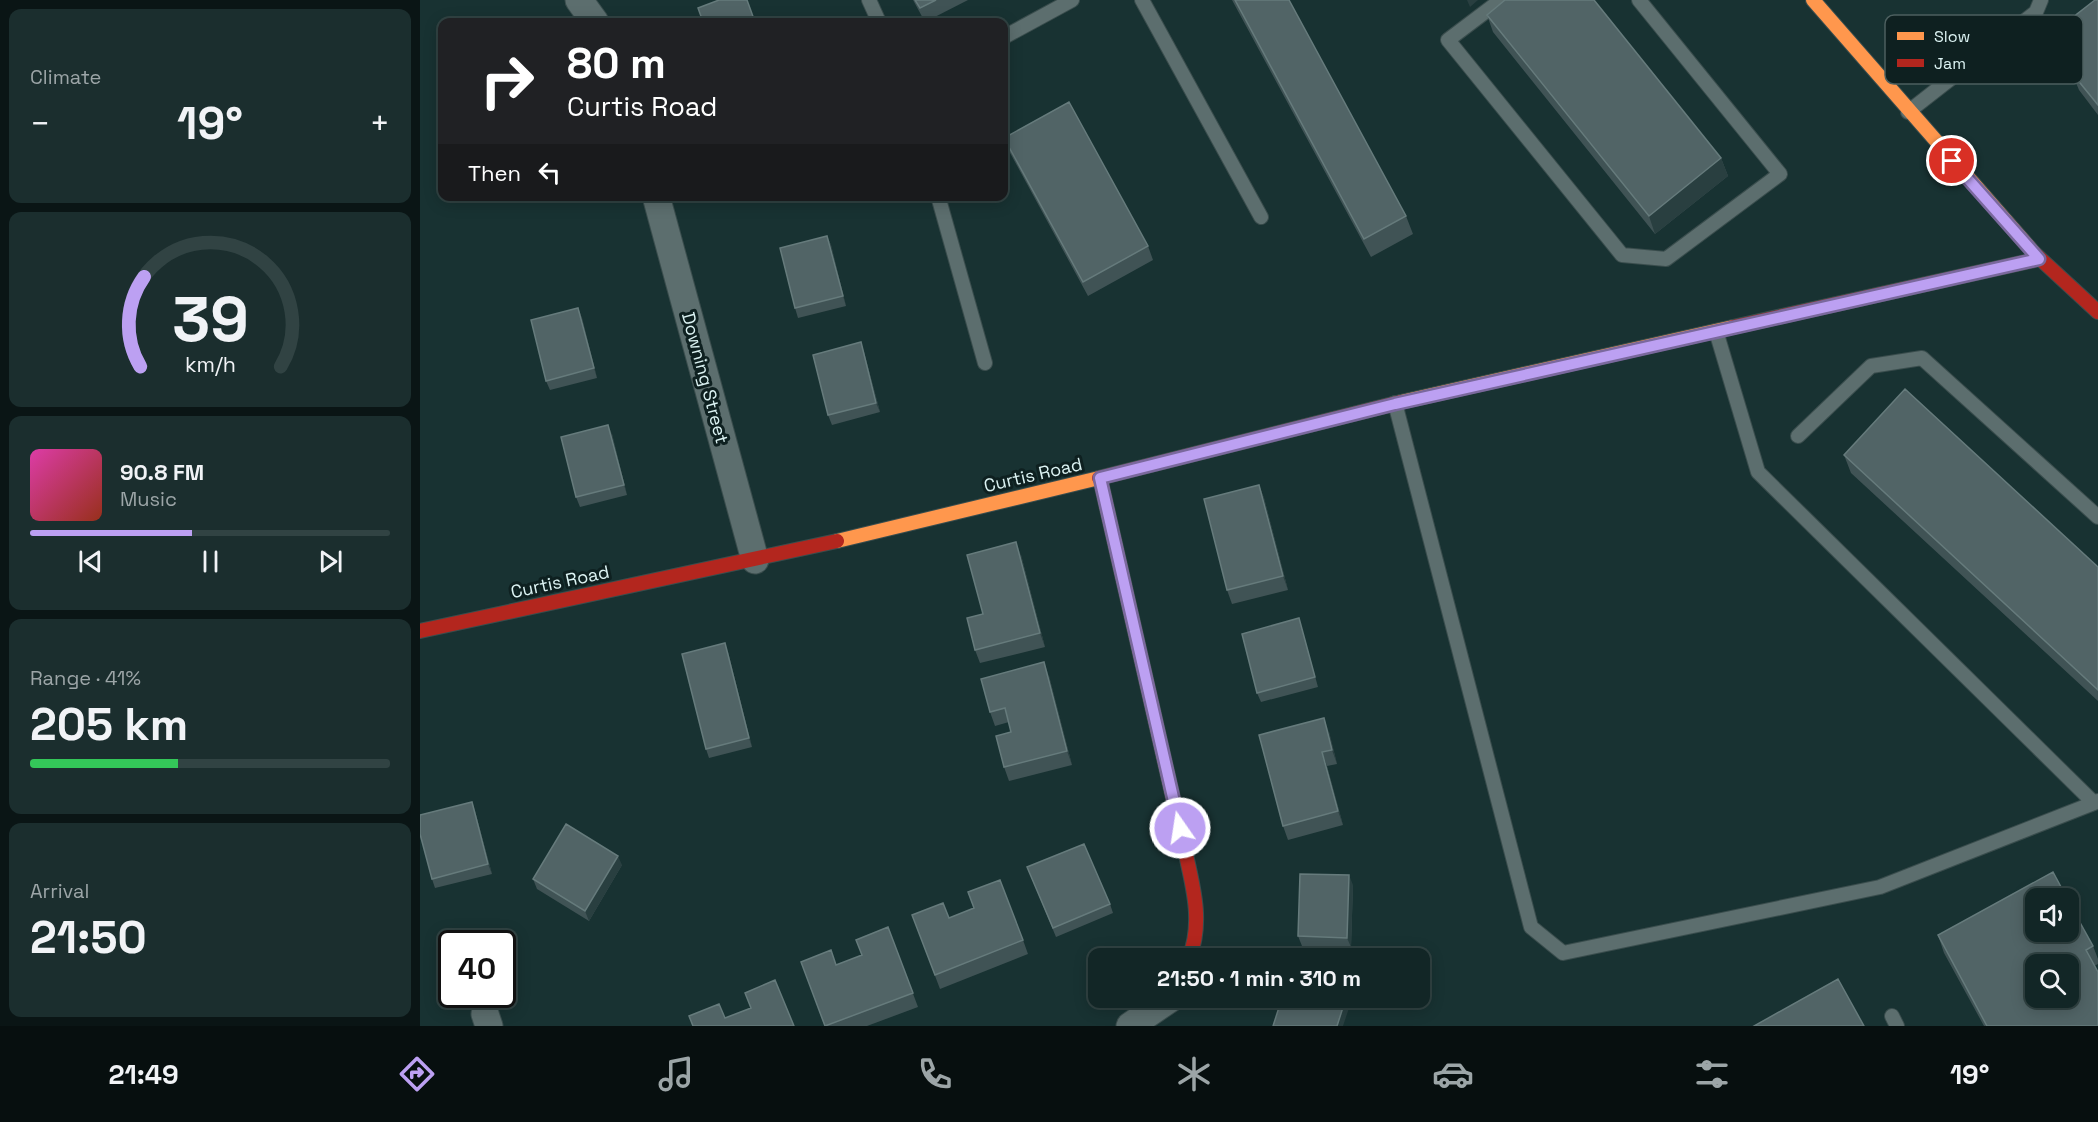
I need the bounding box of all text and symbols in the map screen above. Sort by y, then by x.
legend [1885,15,2083,84]
text: Slow [1934,26,1970,47]
text: 80 m [567,37,666,90]
icon: right [468,42,546,120]
text: Jam [1934,53,1966,74]
text: Climate [30,64,101,90]
text: Curtis Road [567,89,718,124]
text: 19° [177,95,243,152]
text: − [30,103,50,145]
text: + [370,103,390,145]
pin [1926,135,1977,186]
icon: arrive [1935,144,1968,177]
icon: left [533,156,566,189]
text: Then [468,159,521,187]
text: 39 [172,280,248,359]
street label: Downing Street [677,310,734,446]
text: km/h [184,351,236,378]
street label: Curtis Road [981,452,1084,497]
text: 90.8 FM [120,458,204,486]
text: Music [120,486,177,512]
icon: previous [74,545,107,578]
icon: pause [194,545,227,578]
icon: next [314,545,347,578]
street label: Curtis Road [508,560,611,603]
text: Range · 41% [30,665,141,691]
text: 205 km [30,696,188,753]
position arrow [1148,796,1212,860]
text: Arrival [30,878,89,904]
map controls [2025,888,2079,1008]
button: sound [2025,888,2079,942]
text: 21:50 [30,909,147,966]
speed limit sign: 40 [438,930,516,1008]
button: search [2025,954,2079,1008]
text: 21:50 · 1 min · 310 m [1157,964,1361,992]
icon: directions [396,1053,438,1095]
icon: music [655,1053,697,1095]
icon: phone [914,1053,956,1095]
icon: climate [1173,1053,1215,1095]
icon: car [1432,1053,1474,1095]
icon: filters [1691,1053,1733,1095]
text: 21:49 [109,1057,179,1092]
text: 19° [1950,1057,1989,1092]

